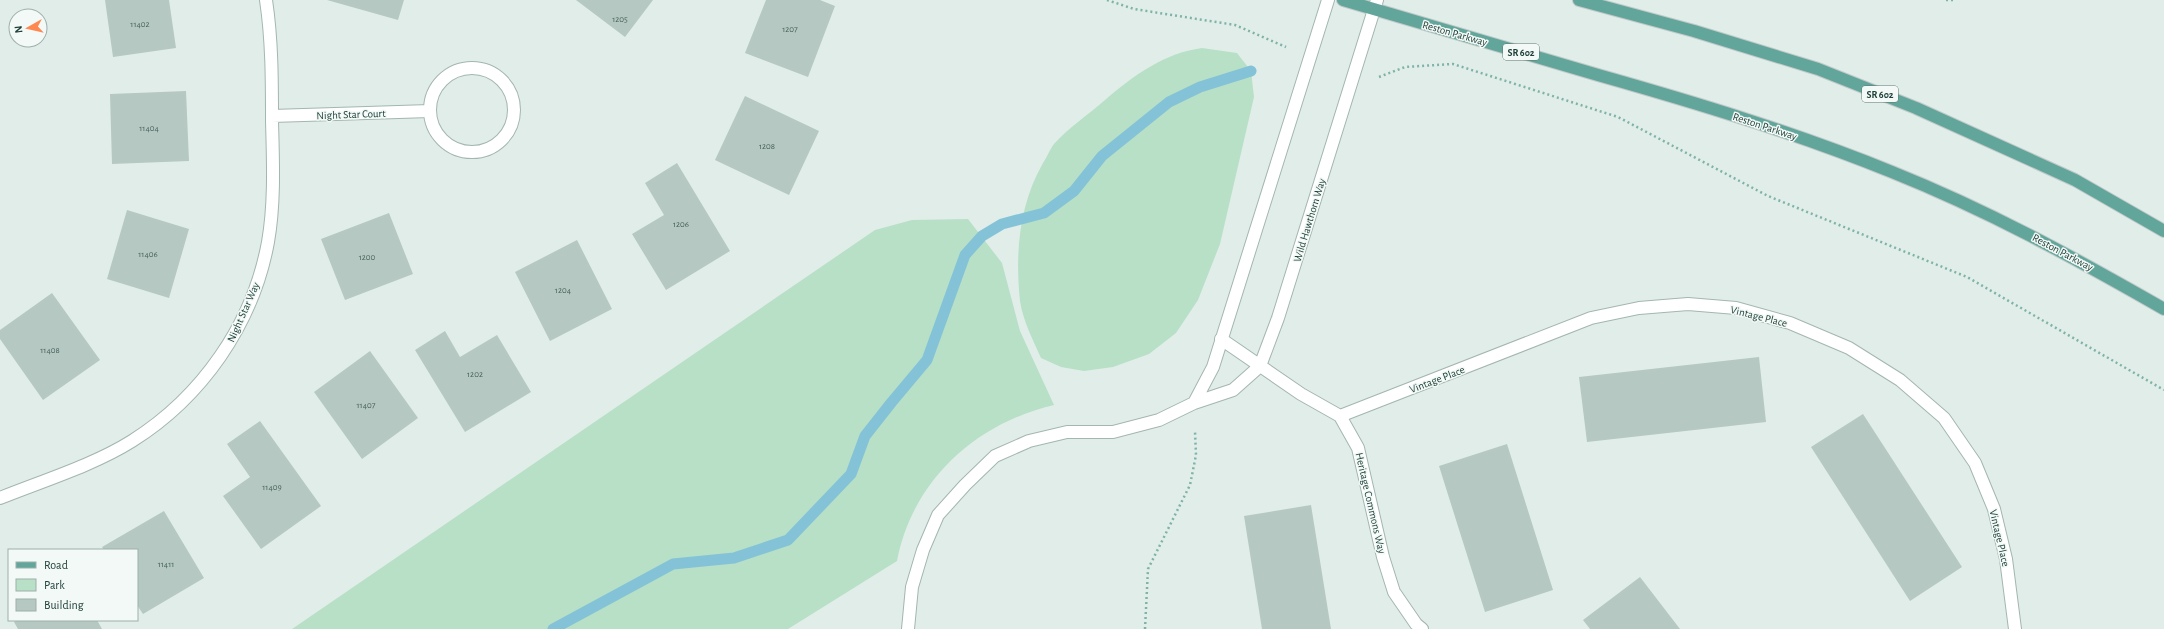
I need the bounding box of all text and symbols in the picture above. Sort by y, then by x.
north arrow [8,8,48,48]
house number: 1205 [612,15,628,24]
street label: Reston Parkway [1421,19,1489,48]
house number: 11402 [130,20,150,29]
text: N [13,25,25,34]
house number: 1207 [782,25,798,34]
road number: SR 602 [1503,44,1539,60]
road number: SR 602 [1862,86,1898,102]
street label: Night Star Court [316,108,386,121]
street label: Reston Parkway [1731,111,1799,142]
house number: 11404 [139,124,159,133]
house number: 1208 [759,142,775,151]
street label: Wild Hawthorn Way [1292,177,1328,263]
house number: 1206 [673,220,689,229]
street label: Reston Parkway [2031,232,2095,273]
house number: 11406 [138,250,158,259]
house number: 1200 [359,253,376,262]
street label: Night Star Way [225,280,262,344]
house number: 1204 [555,286,572,295]
street label: Vintage Place [1729,304,1788,329]
house number: 11408 [40,346,60,355]
street label: Vintage Place [1408,364,1466,395]
house number: 1202 [467,370,483,379]
house number: 11407 [356,401,376,410]
street label: Heritage Commons Way [1354,451,1388,555]
house number: 11409 [262,483,282,492]
street label: Vintage Place [1988,509,2011,568]
legend [8,549,138,621]
text: Road [44,559,68,571]
house number: 11411 [158,560,174,569]
text: Park [44,579,65,591]
text: Building [44,599,84,611]

